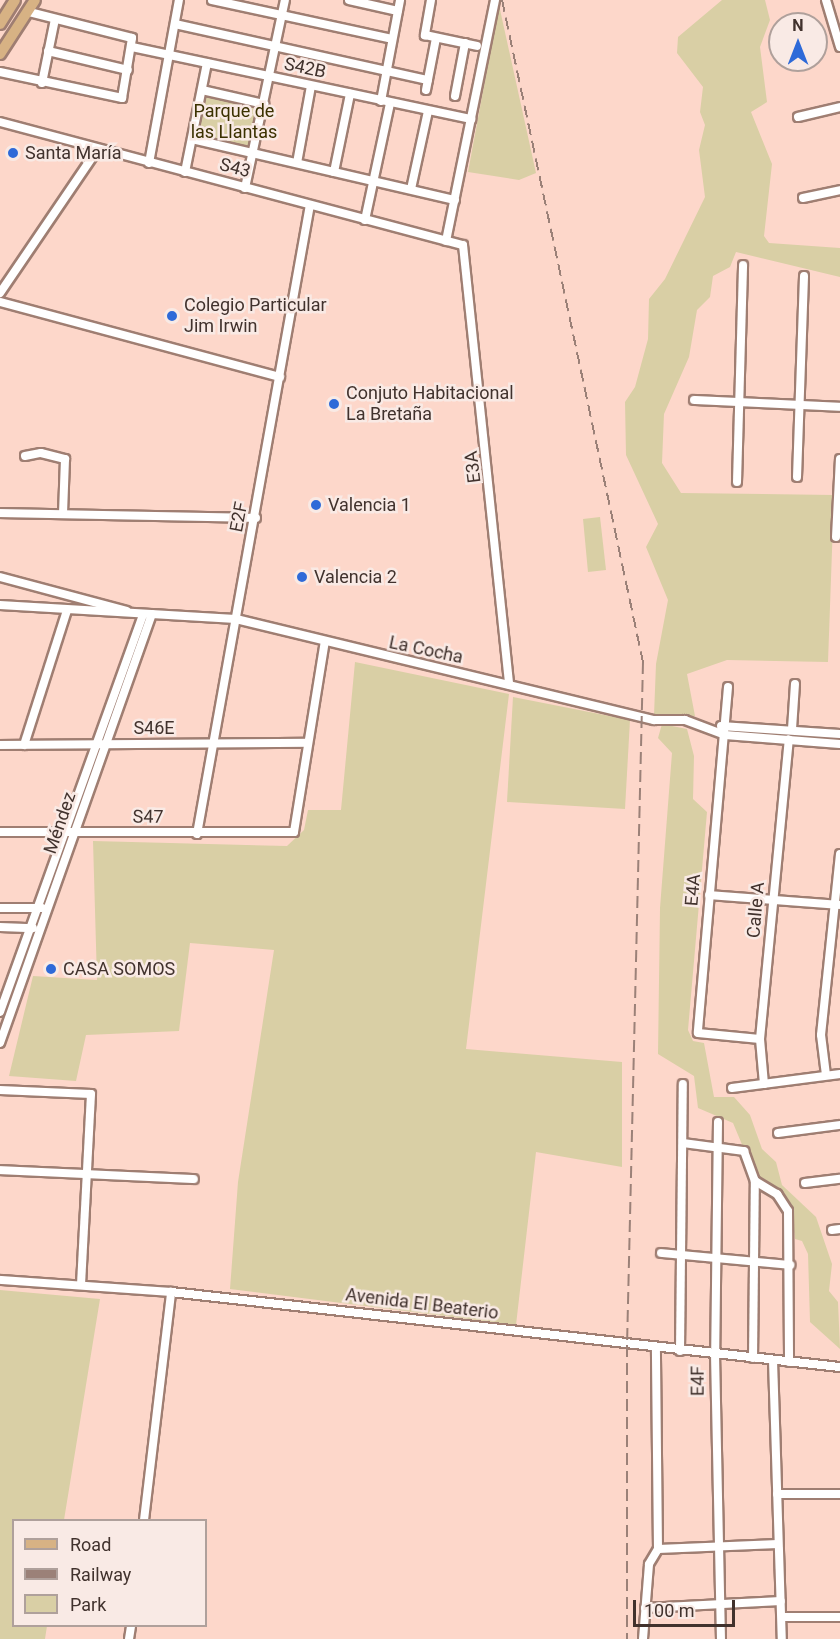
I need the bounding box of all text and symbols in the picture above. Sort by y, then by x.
north arrow [768,12,828,72]
text: N [792,16,804,35]
street label: S42B [282,53,328,83]
park label: Parque de las Llantas [191,101,277,144]
place label: Santa María [25,142,121,164]
marker: Santa María [6,146,20,160]
street label: S43 [217,154,253,182]
place label: Colegio Particular Jim Irwin [184,295,327,338]
marker: Colegio Particular Jim Irwin [165,309,179,323]
place label: Conjuto Habitacional La Bretaña [346,383,514,426]
marker: Conjuto Habitacional La Bretaña [327,397,341,411]
street label: E3A [460,450,486,484]
place label: Valencia 1 [328,494,411,516]
marker: Valencia 1 [309,498,323,512]
street label: E2F [226,500,252,534]
place label: Valencia 2 [314,566,397,588]
marker: Valencia 2 [295,570,309,584]
street label: La Cocha [387,632,465,668]
street label: S46E [133,717,175,739]
street label: Méndez [39,789,81,857]
street label: S47 [132,806,164,828]
street label: E4A [681,873,705,907]
street label: Calle A [743,881,769,939]
place label: CASA SOMOS [63,958,175,980]
marker: CASA SOMOS [44,962,58,976]
street label: Avenida El Beaterio [344,1284,500,1324]
street label: E4F [687,1366,709,1396]
legend [12,1519,207,1627]
text: Road [70,1534,111,1555]
text: Railway [70,1564,131,1585]
scale bar [636,1588,738,1626]
text: Park [70,1594,106,1615]
text: 100 m [644,1600,695,1621]

